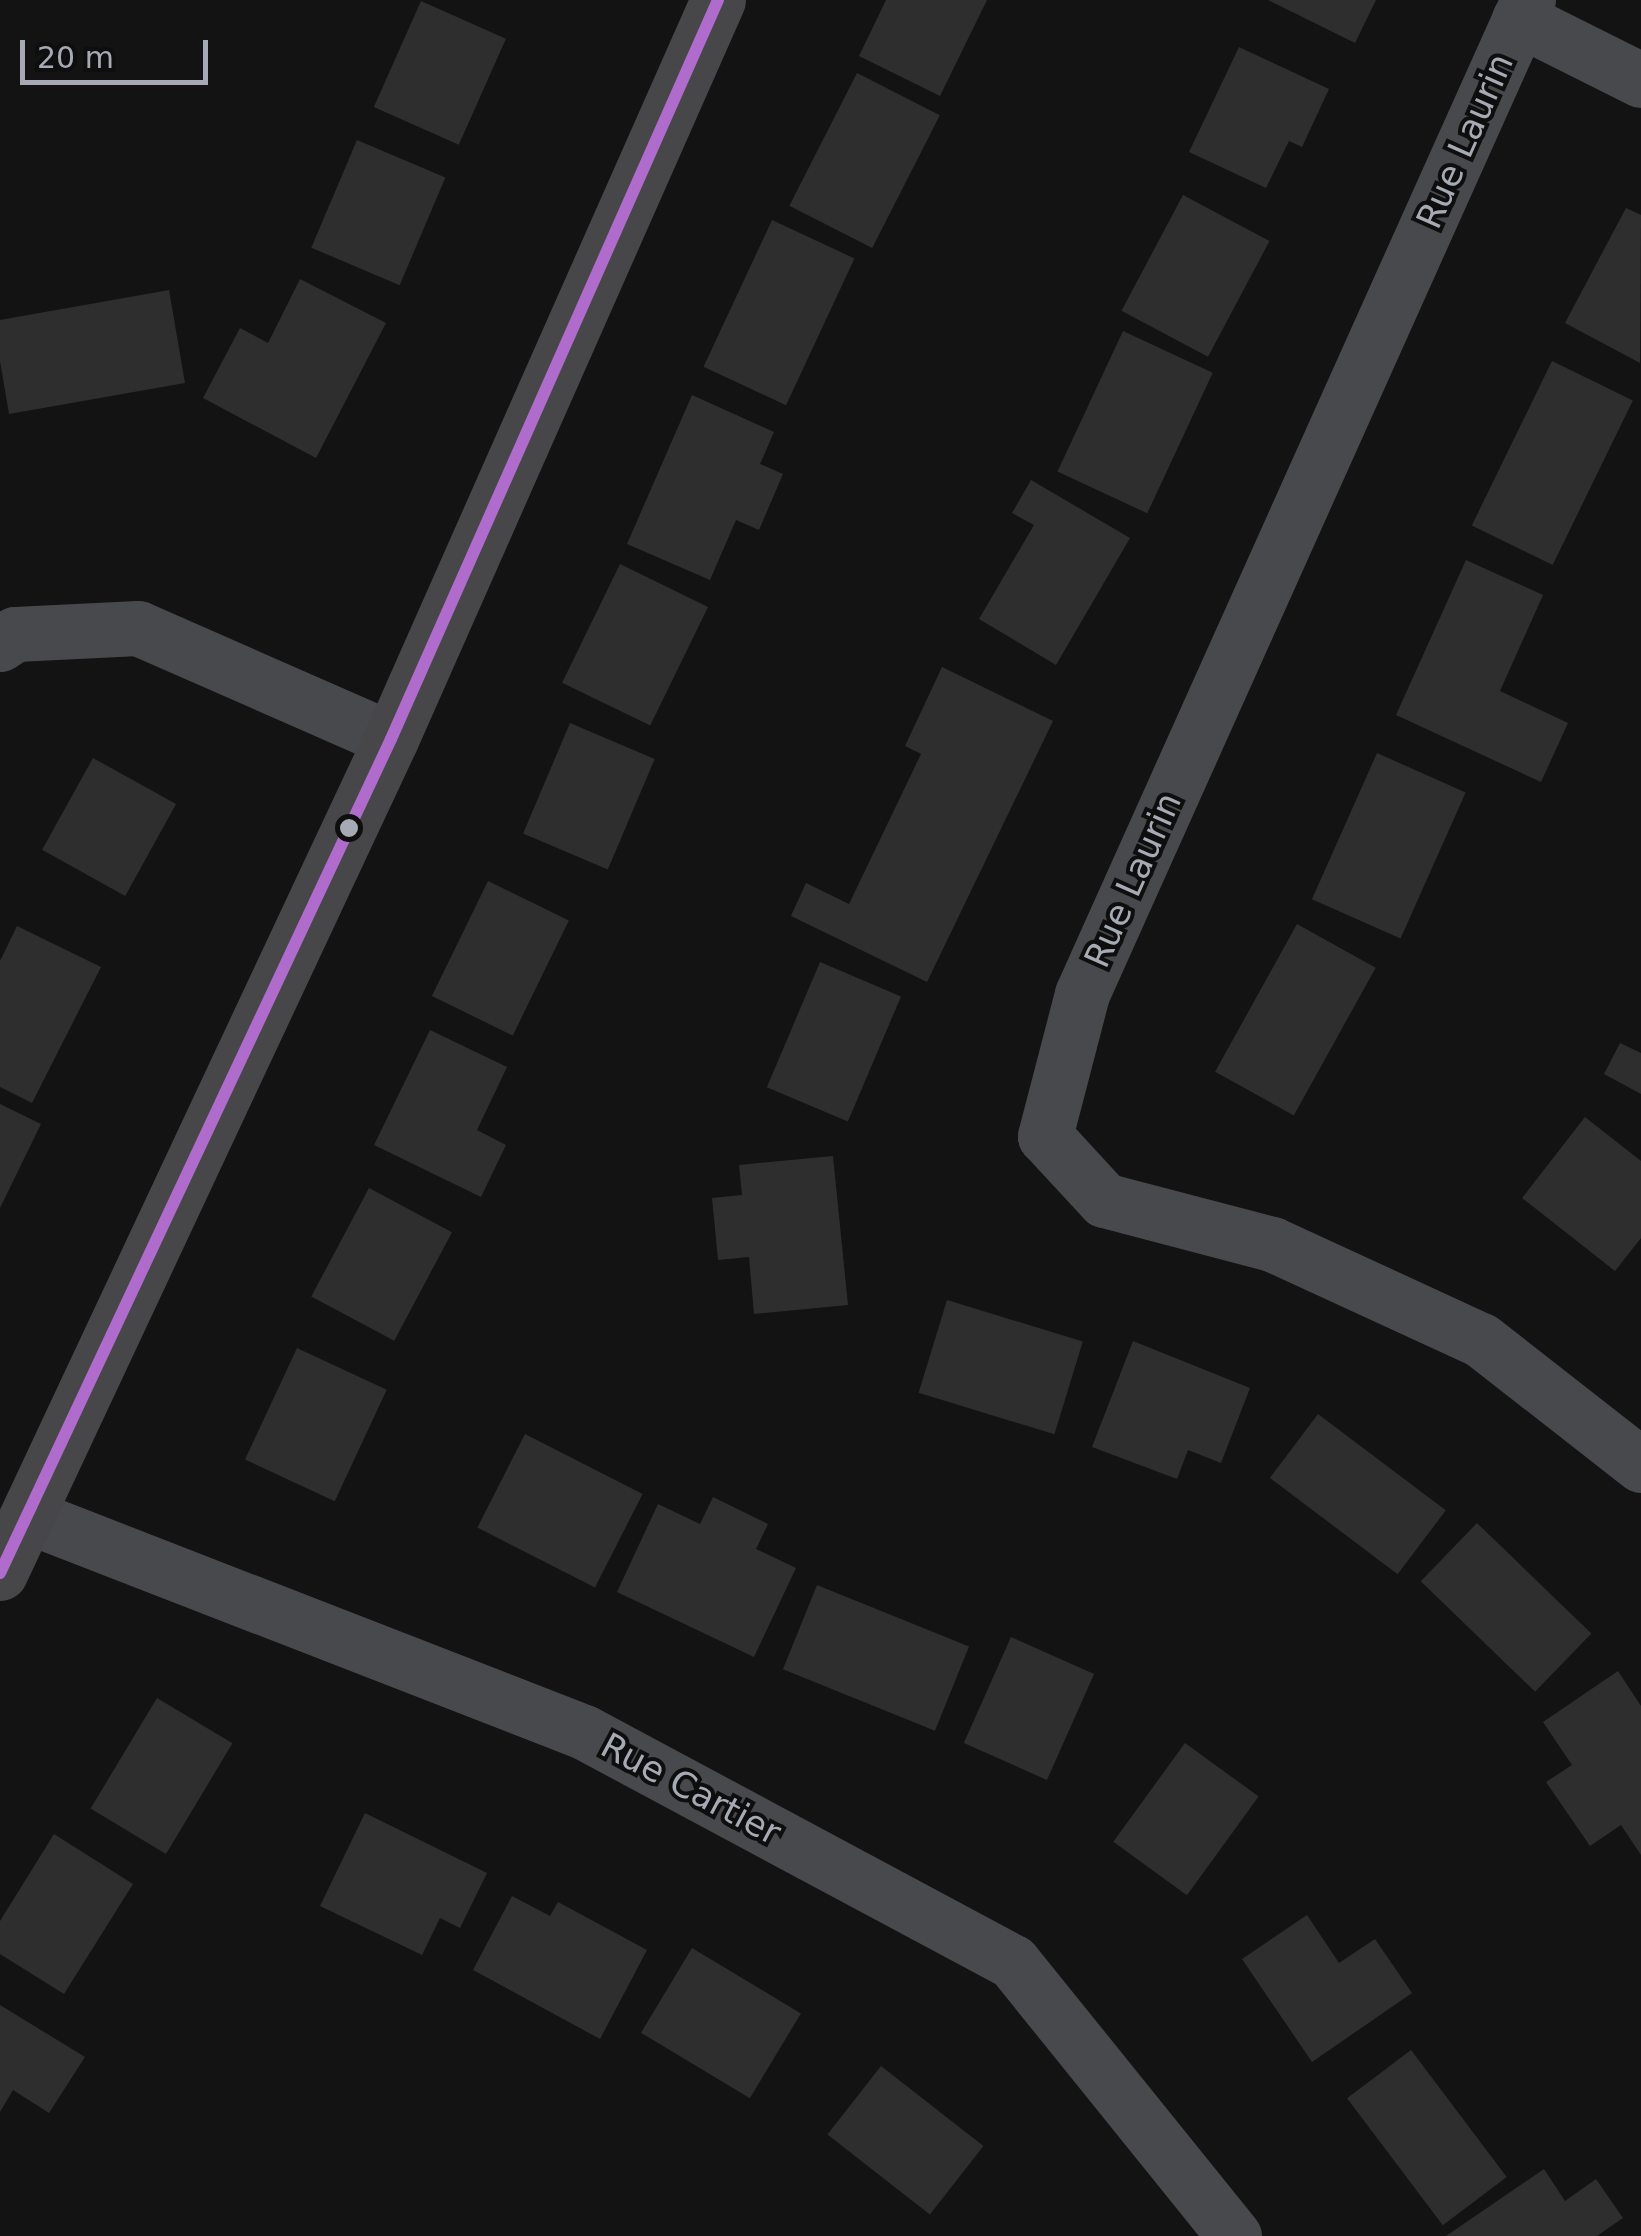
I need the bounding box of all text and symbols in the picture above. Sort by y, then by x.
scale bar [25,20,212,82]
text: 20 m [37,40,114,75]
street label: Rue Laurin [1408,47,1522,235]
street label: Rue Laurin [1076,786,1190,974]
unlabelled marker [339,818,359,838]
street label: Rue Cartier [594,1724,788,1854]

